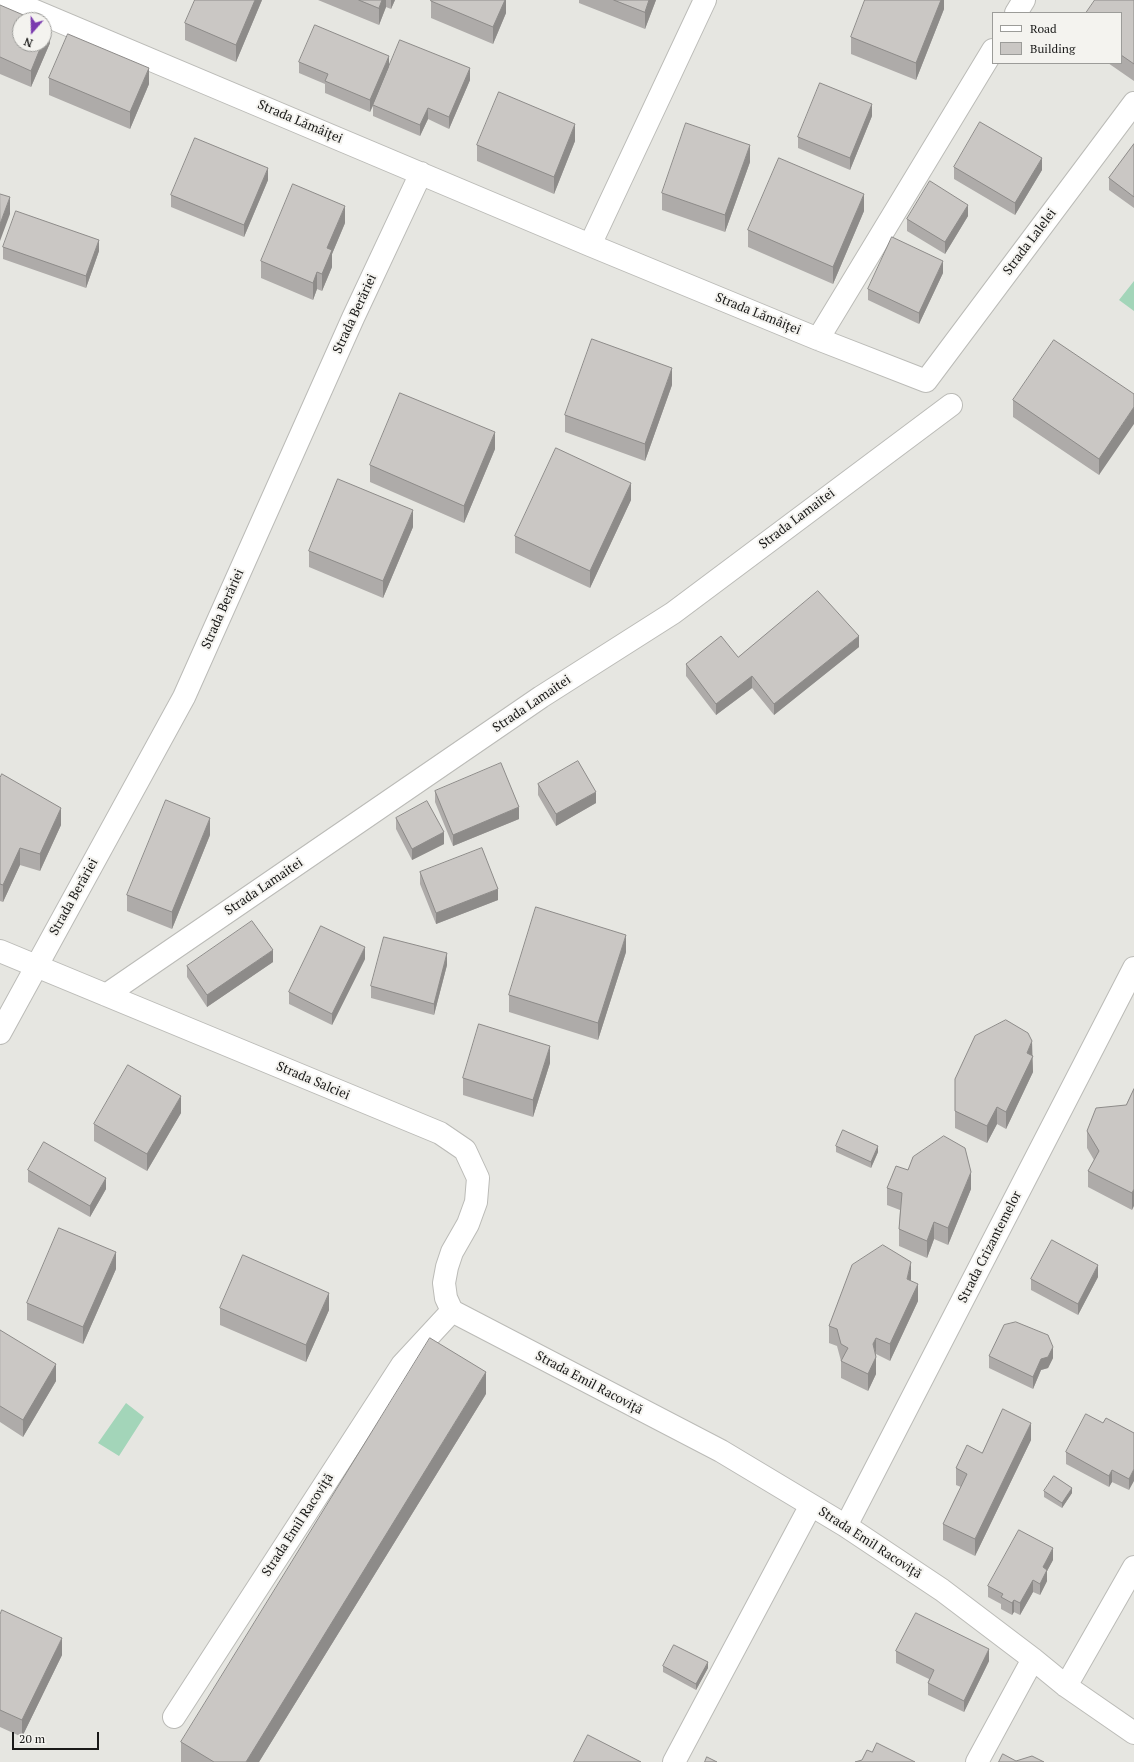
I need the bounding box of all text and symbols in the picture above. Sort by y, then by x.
north arrow [12,12,52,52]
legend [992,12,1122,64]
text: Road [1030,21,1057,36]
text: N [22,34,35,50]
text: Building [1030,41,1075,56]
street label: Strada Lămâiței [255,97,345,147]
street label: Strada Lalelei [1000,206,1060,278]
street label: Strada Berăriei [330,272,380,356]
street label: Strada Lămâiței [713,290,803,338]
street label: Strada Lamaitei [756,485,838,553]
street label: Strada Berăriei [198,567,248,651]
street label: Strada Lamaitei [490,672,574,736]
street label: Strada Lamaitei [222,855,306,919]
street label: Strada Berăriei [46,856,102,938]
street label: Strada Salciei [274,1059,352,1103]
street label: Strada Crizantemelor [955,1188,1025,1306]
street label: Strada Emil Racoviță [533,1348,645,1418]
street label: Strada Emil Racoviță [259,1471,337,1579]
street label: Strada Emil Racoviță [816,1504,924,1582]
scale bar [14,1724,101,1750]
text: 20 m [19,1731,45,1746]

